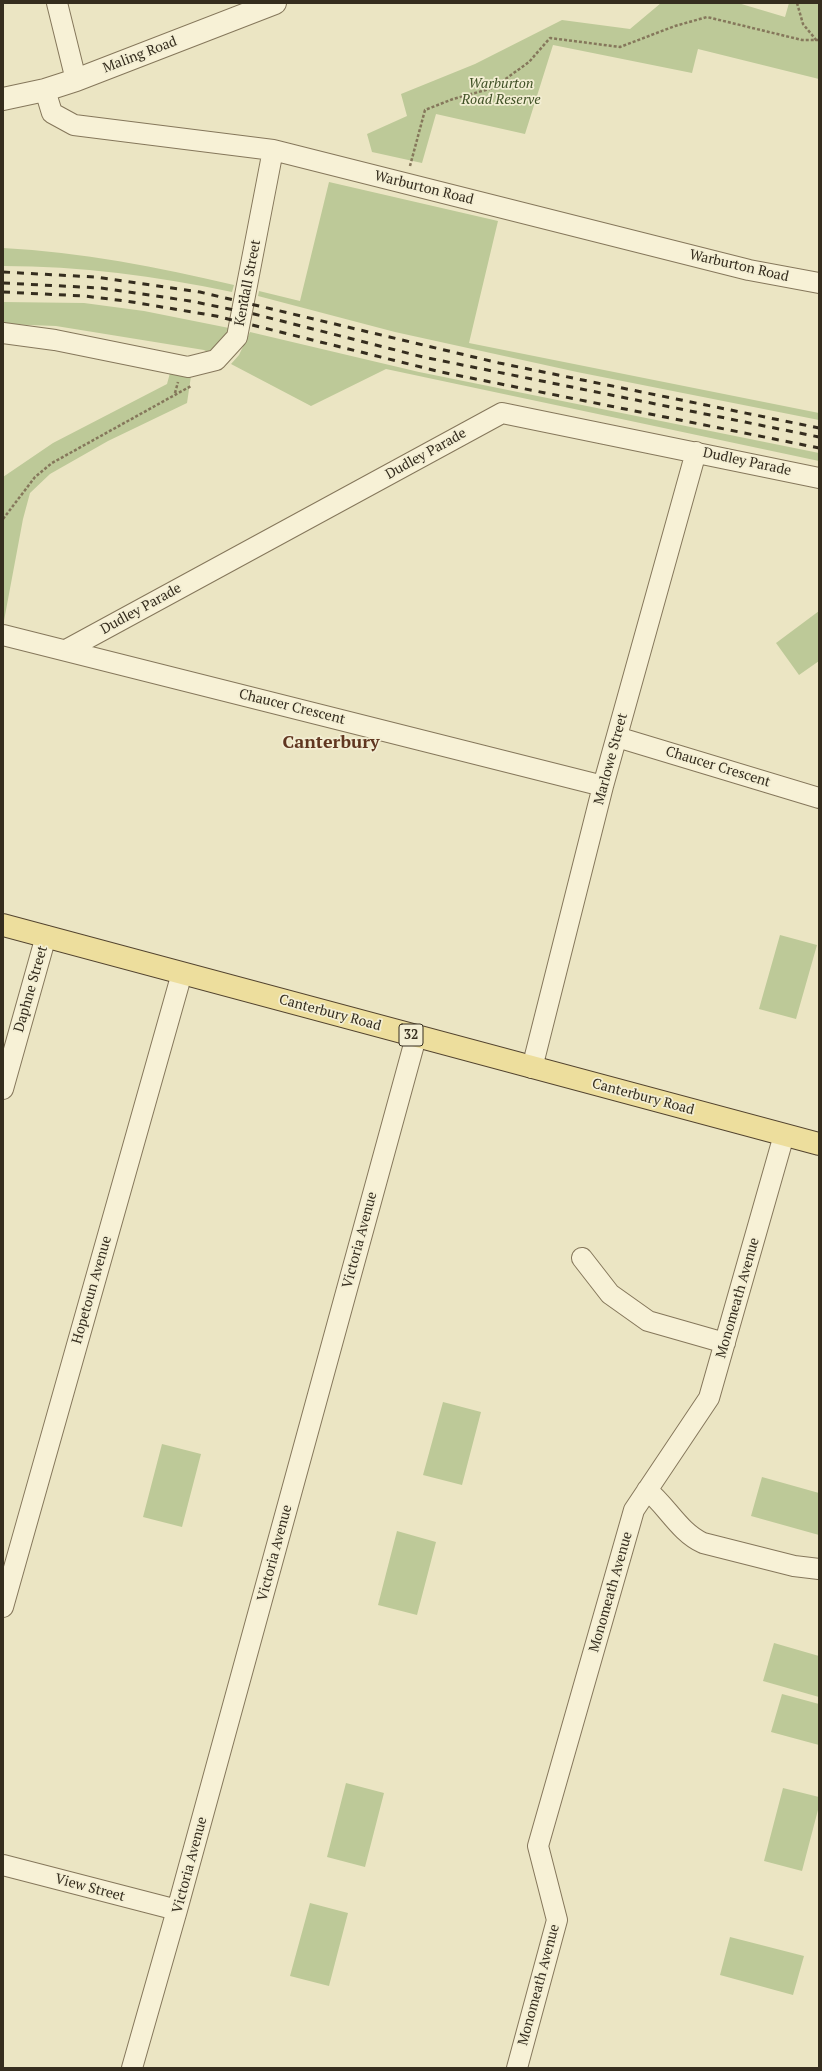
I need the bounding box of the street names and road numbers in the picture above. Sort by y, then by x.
street label: Maling Road [101,33,179,77]
street label: Warburton Road [373,168,475,208]
street label: Kendall Street [231,238,265,328]
street label: Warburton Road [688,246,790,286]
street label: Dudley Parade [383,425,469,483]
street label: Dudley Parade [701,444,793,480]
street label: Dudley Parade [98,580,184,638]
street label: Chaucer Crescent [237,686,347,728]
street label: Marlowe Street [591,711,631,807]
street label: Chaucer Crescent [664,743,772,791]
street label: Daphne Street [11,944,51,1034]
street label: Canterbury Road [277,991,383,1035]
road number: 32 [399,1024,423,1046]
street label: Canterbury Road [590,1075,696,1119]
street label: Victoria Avenue [339,1190,381,1290]
street label: Hopetoun Avenue [69,1234,115,1346]
street label: Monomeath Avenue [713,1236,763,1360]
street label: Victoria Avenue [254,1503,296,1603]
street label: Monomeath Avenue [586,1530,636,1654]
street label: Victoria Avenue [169,1815,211,1915]
street label: View Street [53,1871,127,1905]
street label: Monomeath Avenue [515,1923,563,2047]

